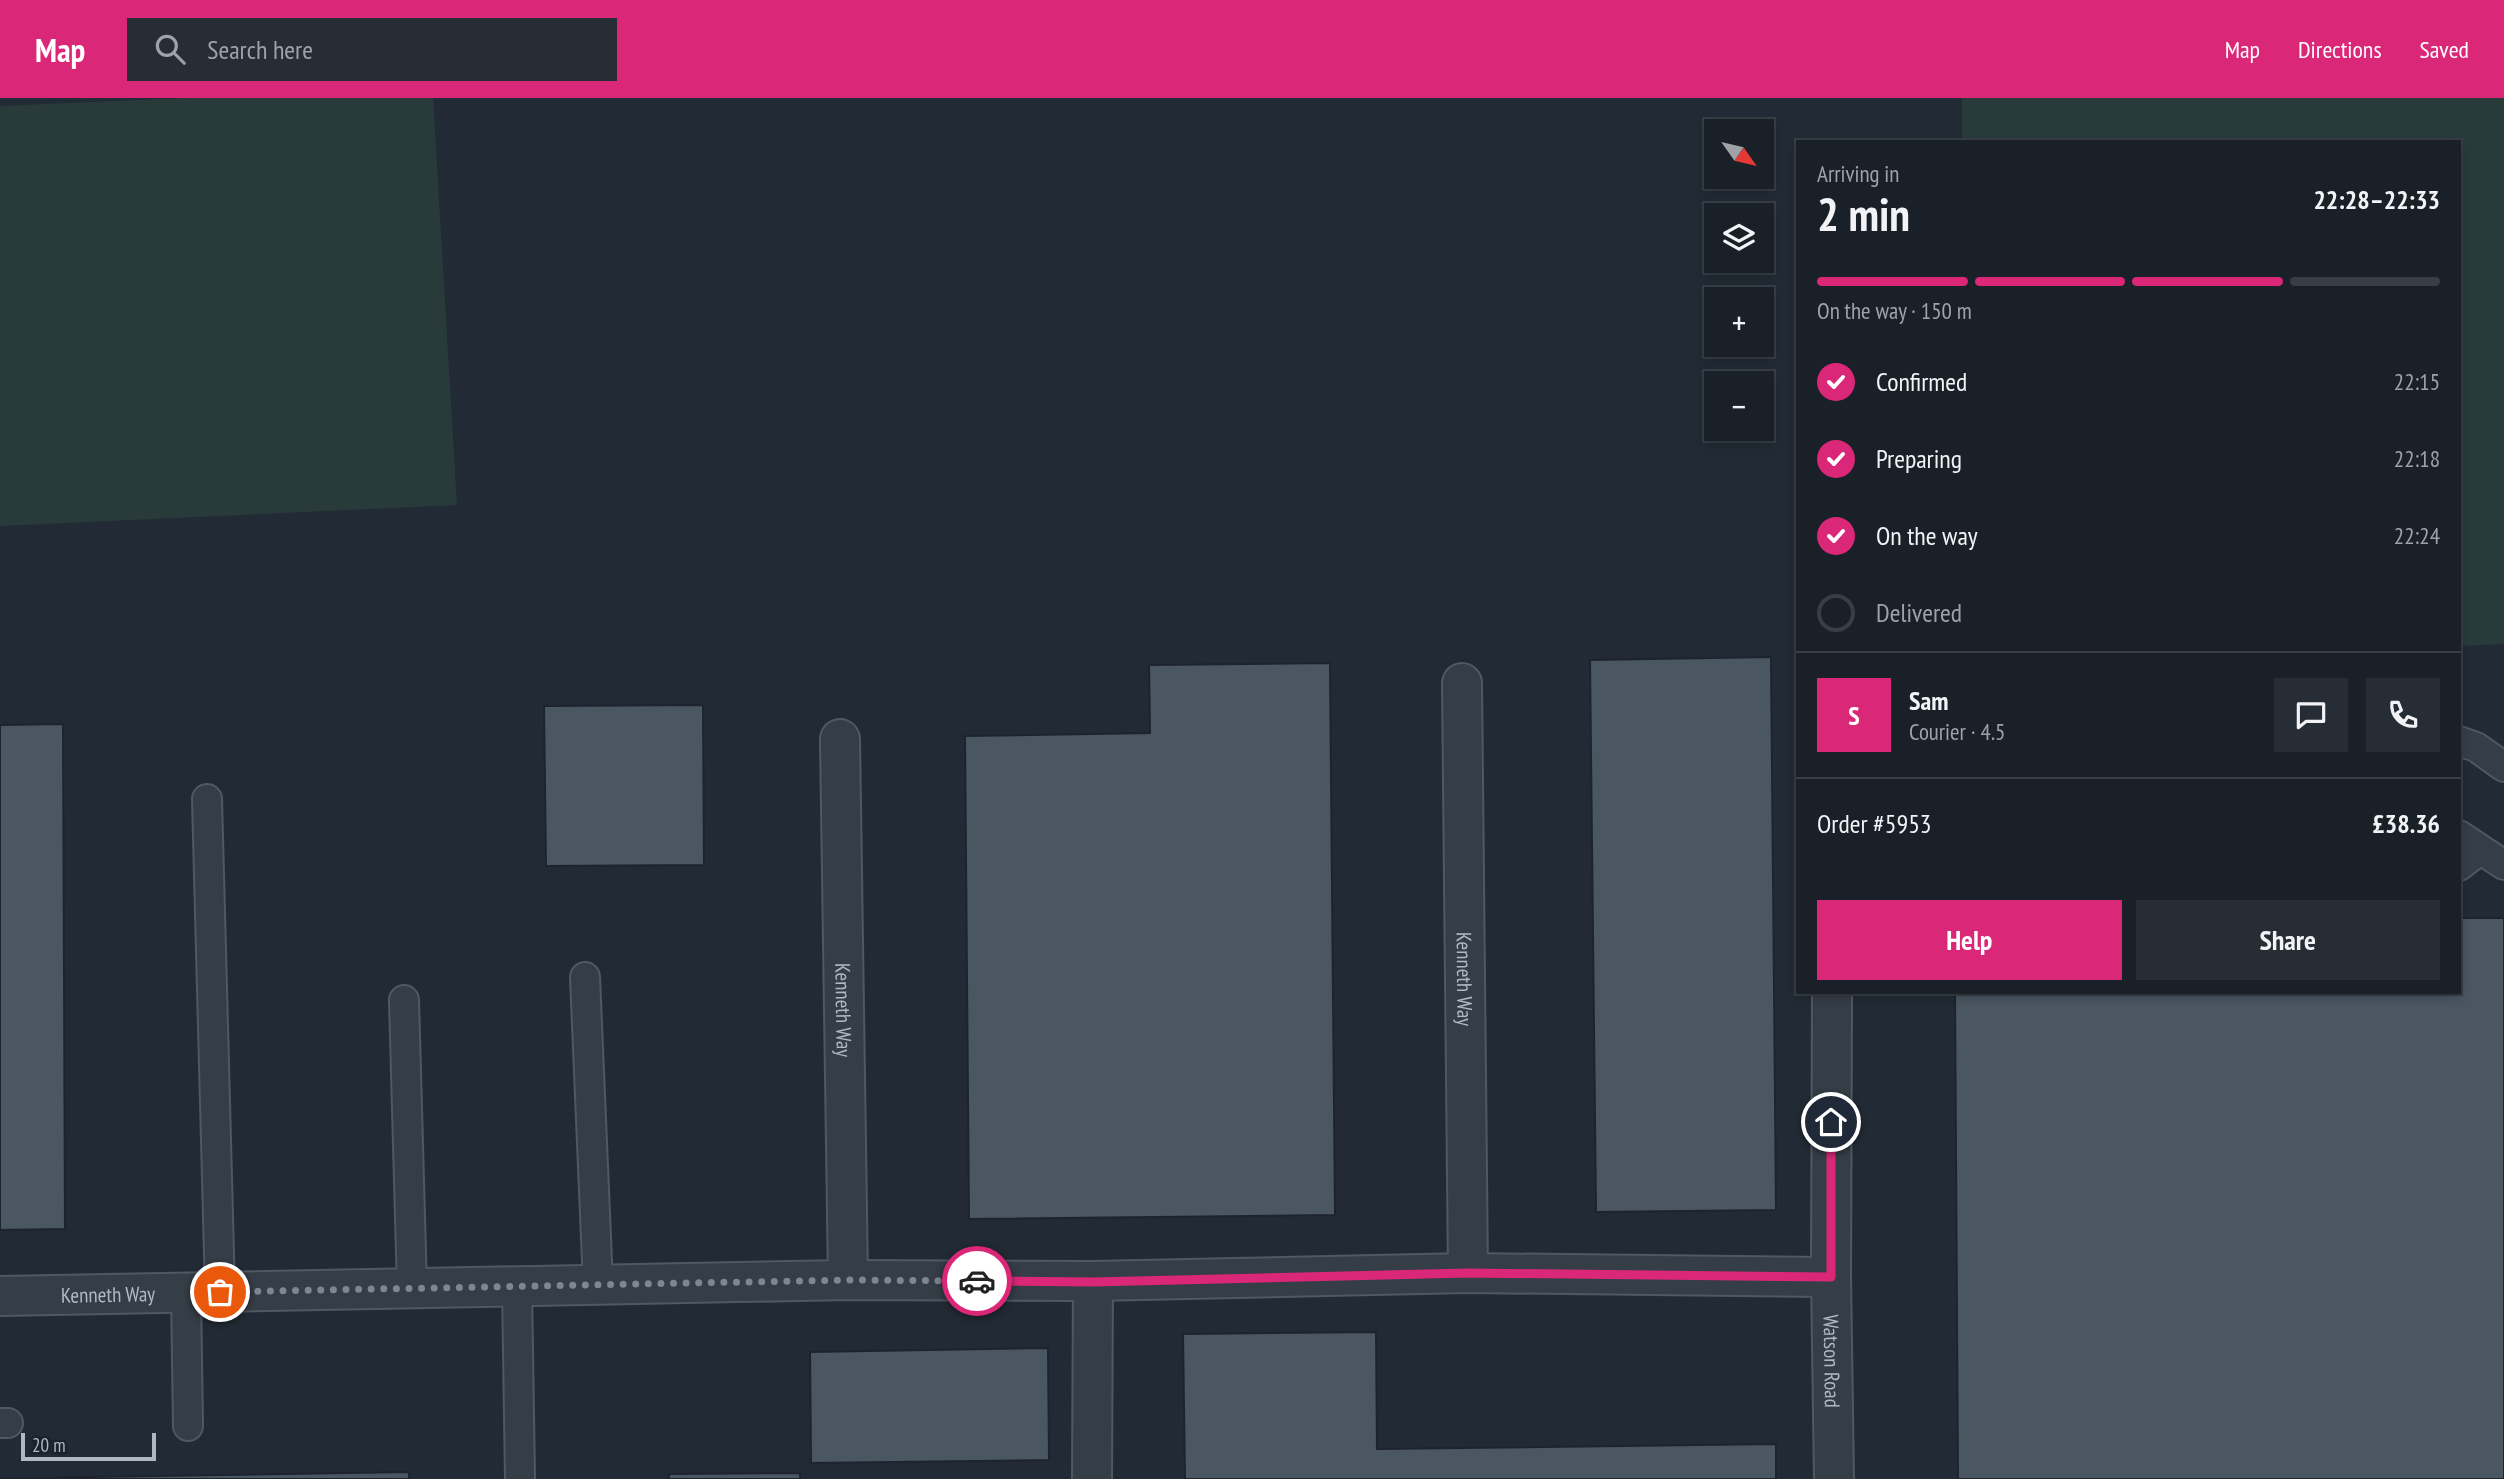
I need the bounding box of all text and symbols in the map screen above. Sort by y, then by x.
search box [127,18,617,81]
text: Map [35,28,85,71]
icon: search [151,30,189,68]
text: Search here [207,33,313,66]
text: Map [2225,34,2260,65]
text: Directions [2298,34,2382,65]
text: Saved [2420,34,2469,65]
north arrow [1704,119,1774,189]
map controls [1704,119,1774,441]
text: Arriving in [1817,159,1899,188]
text: 22:28–22:33 [2313,183,2440,216]
text: 2 min [1817,184,1910,244]
button: layers [1704,203,1774,273]
button: + [1704,287,1774,357]
text: On the way · 150 m [1817,296,1972,325]
icon: check [1817,363,1855,401]
text: Confirmed [1876,365,1967,398]
text: 22:15 [2394,367,2440,396]
button: − [1704,371,1774,441]
icon: check [1817,440,1855,478]
text: Preparing [1876,442,1962,475]
text: 22:18 [2394,444,2440,473]
icon: check [1817,517,1855,555]
text: On the way [1876,519,1978,552]
text: 22:24 [2394,521,2440,550]
text: Delivered [1876,596,1962,629]
button: chat [2274,678,2348,752]
button: phone [2366,678,2440,752]
text: Sam [1909,684,1948,717]
text: S [1848,699,1860,732]
text: Courier · 4.5 [1909,717,2005,746]
text: Order #5953 [1817,807,1932,840]
text: £38.36 [2372,807,2440,840]
button: Help [1817,900,2122,980]
button: Share [2136,900,2440,980]
street label: Kenneth Way [1451,932,1479,1026]
street label: Kenneth Way [830,963,858,1057]
pin [1801,1092,1861,1152]
icon: home [1812,1103,1850,1141]
courier [942,1246,1012,1316]
pin [190,1262,250,1322]
icon: car [958,1262,996,1300]
icon: bag [201,1273,239,1311]
street label: Kenneth Way [61,1280,155,1308]
street label: Watson Road [1818,1314,1846,1408]
scale bar [21,1430,156,1462]
text: 20 m [32,1433,66,1457]

